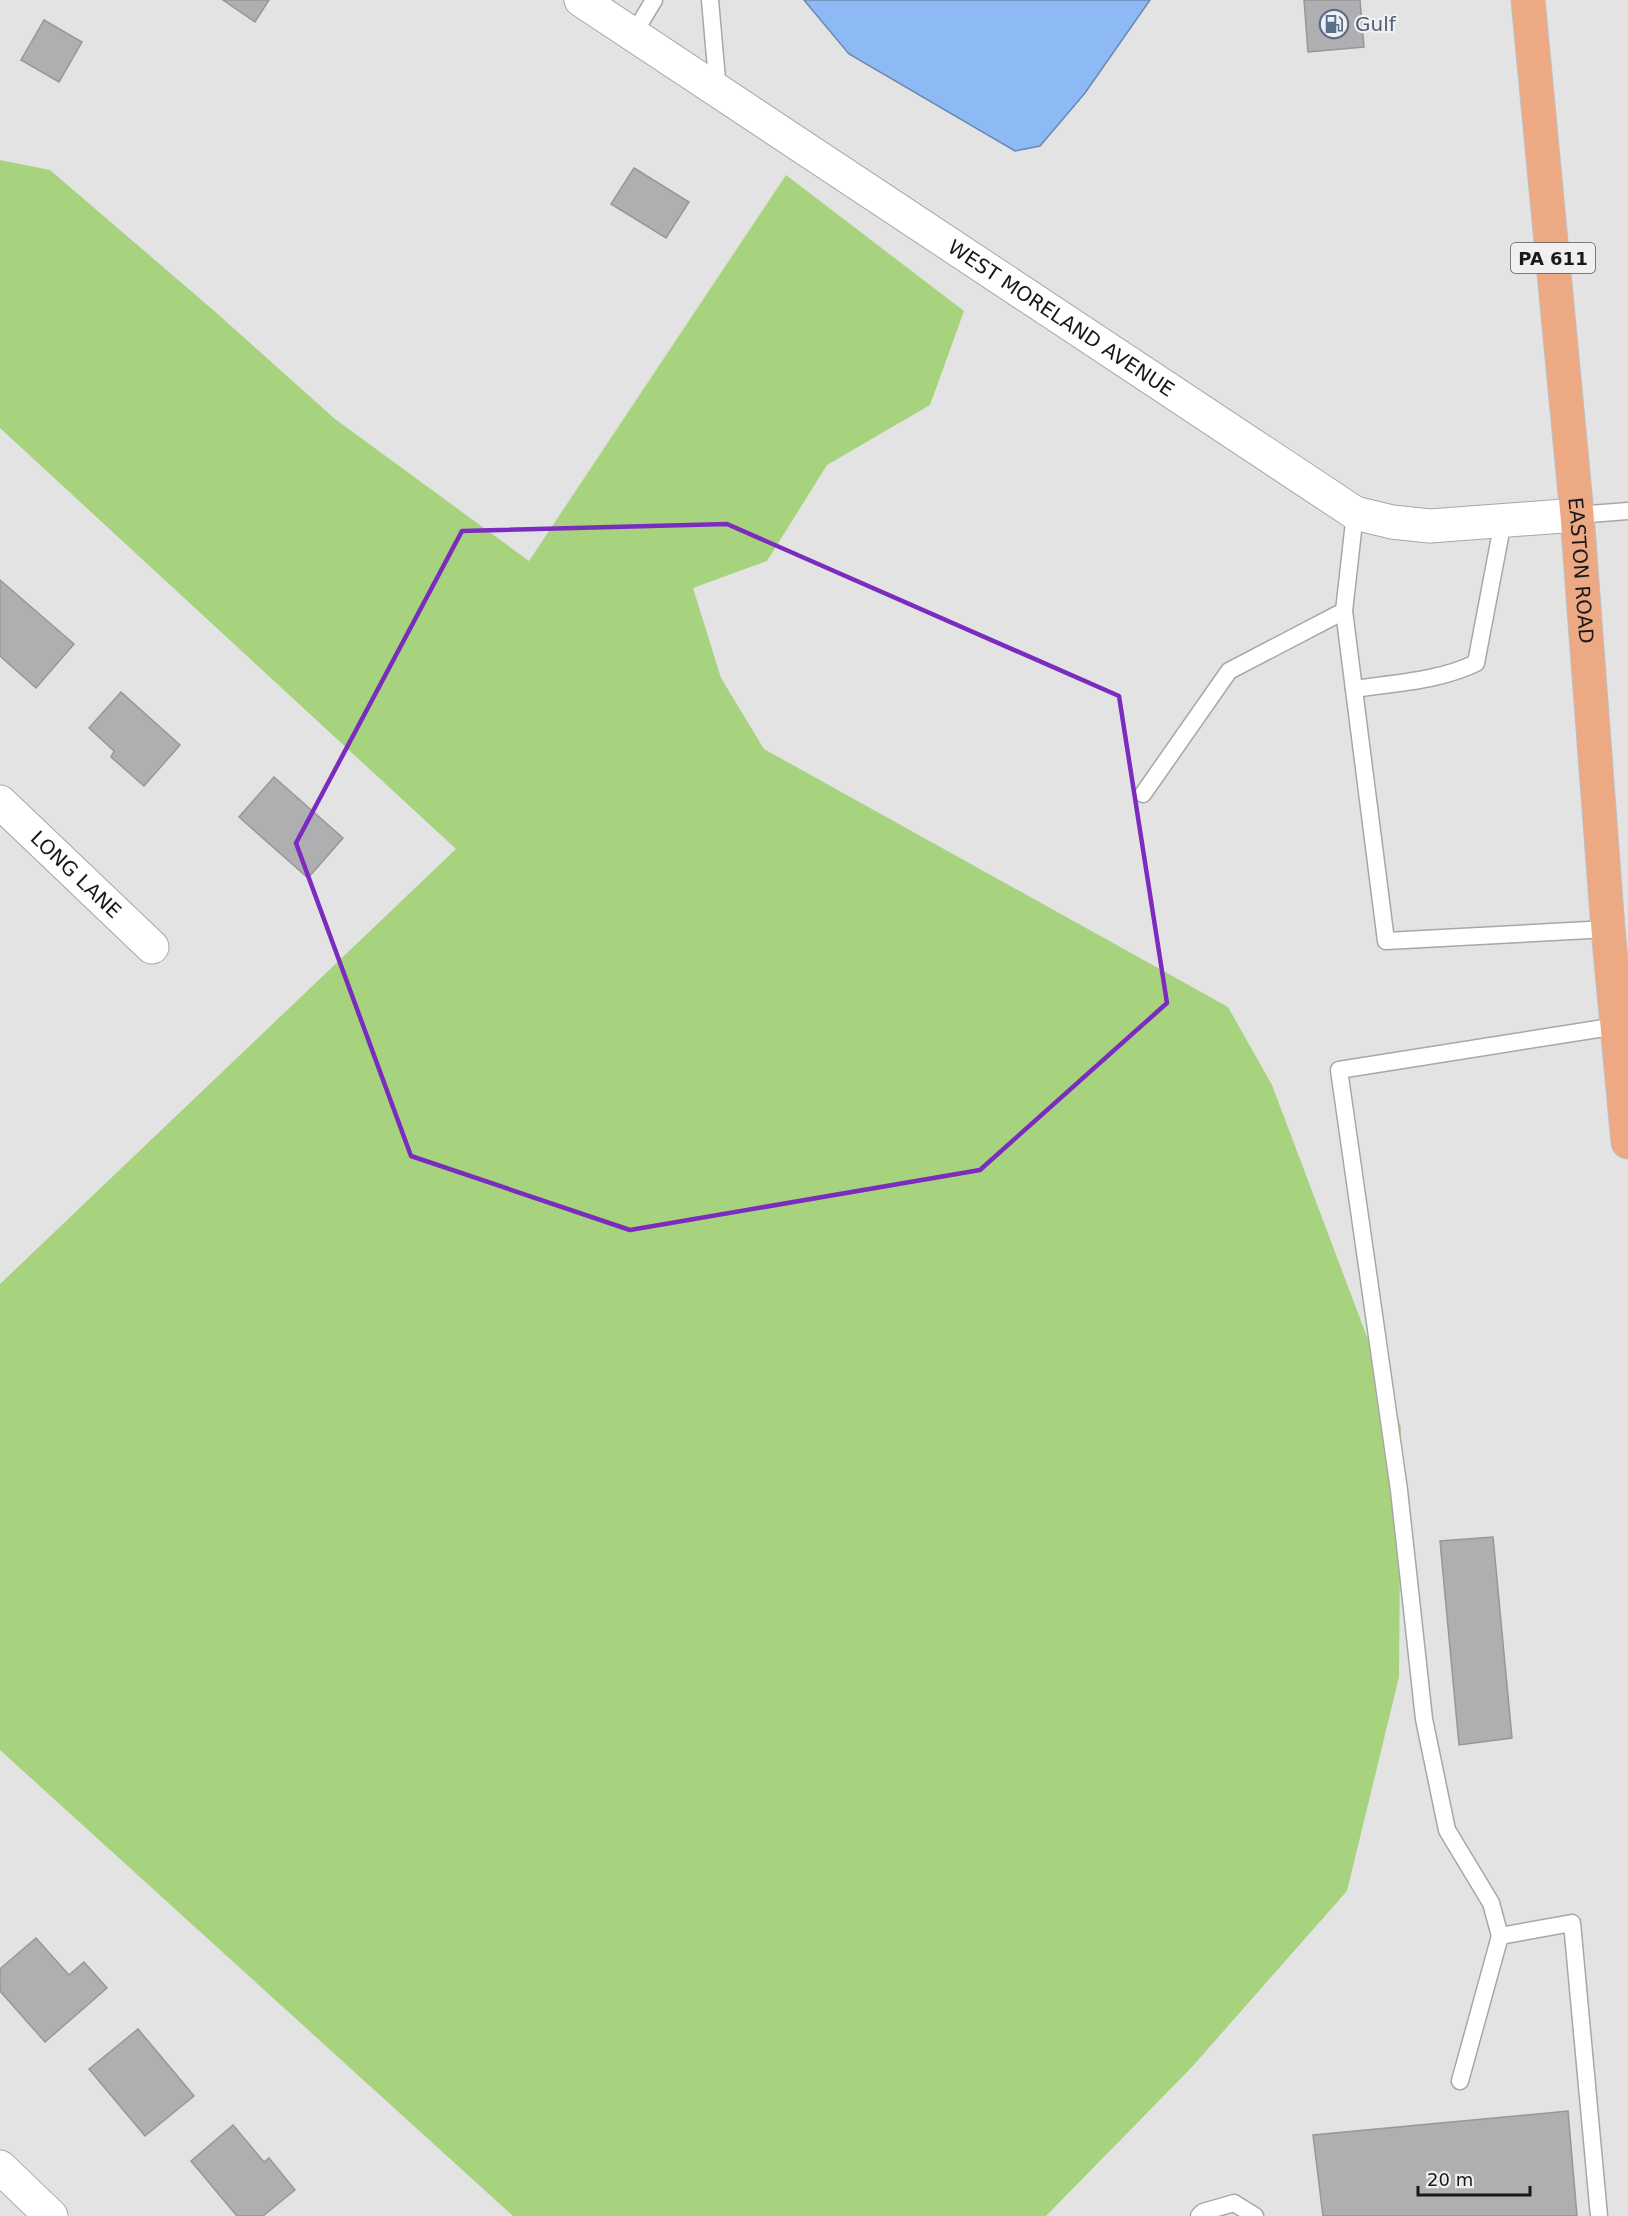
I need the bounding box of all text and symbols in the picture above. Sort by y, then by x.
fuel station icon: Gulf [1318,8,1350,40]
place label: Gulf [1355,12,1397,36]
street label: WEST MORELAND AVENUE [944,235,1179,402]
road number: PA 611 [1511,243,1595,273]
street label: EASTON ROAD [1563,496,1599,645]
street label: LONG LANE [26,826,126,923]
scale bar [1418,2159,1530,2197]
text: 20 m [1427,2169,1473,2190]

